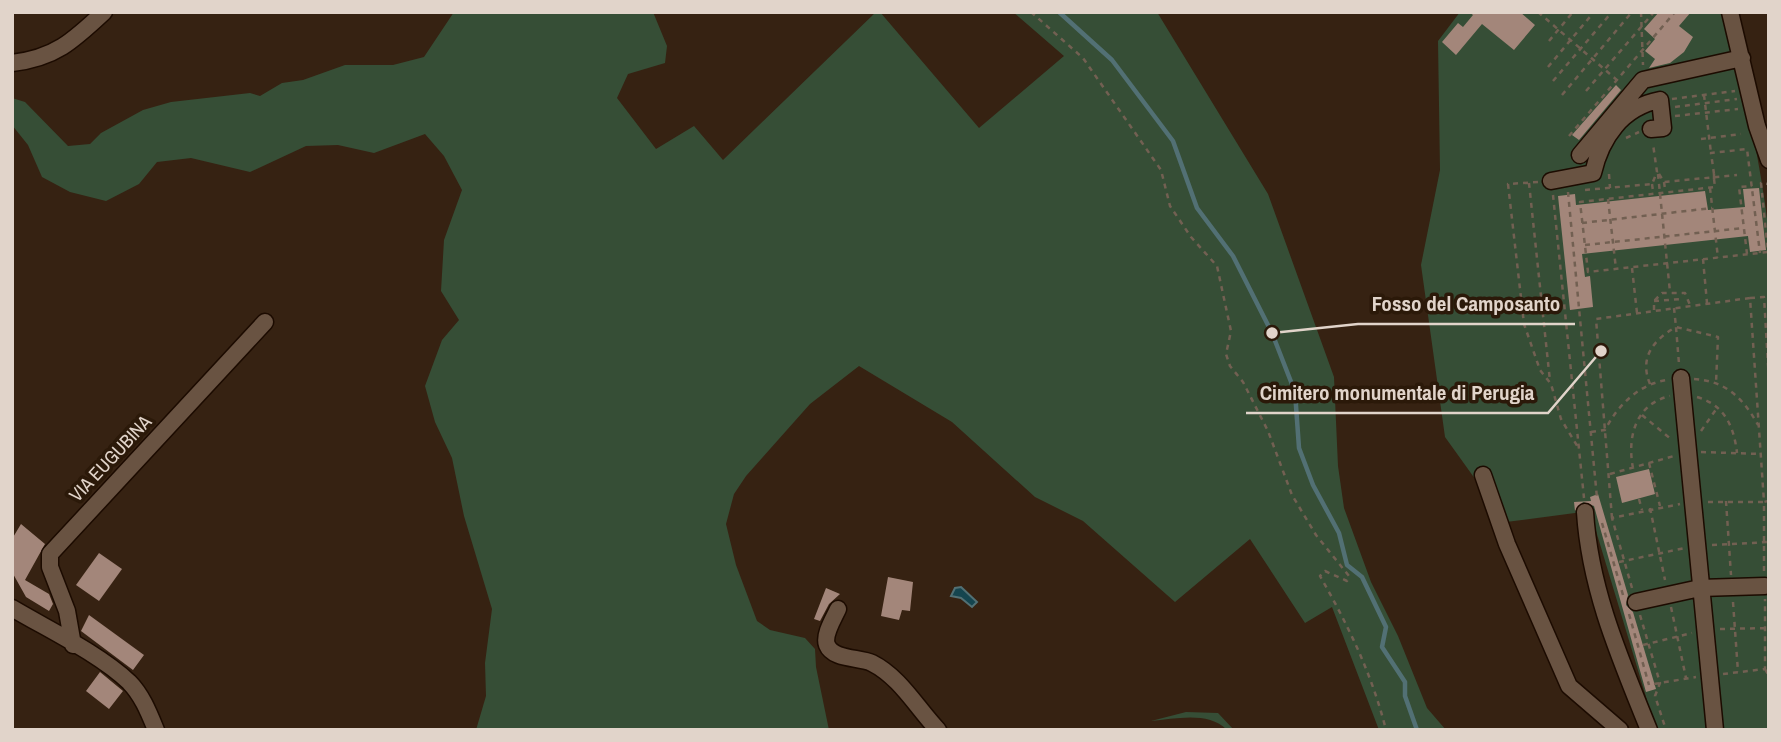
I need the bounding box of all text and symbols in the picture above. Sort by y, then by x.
callout: Fosso del Camposanto [1358,282,1575,324]
text: Fosso del Camposanto [1372,289,1560,318]
callout: Cimitero monumentale di Perugia [1246,371,1548,413]
text: Cimitero monumentale di Perugia [1260,378,1535,407]
street label: VIA EUGUBINA [63,408,157,507]

